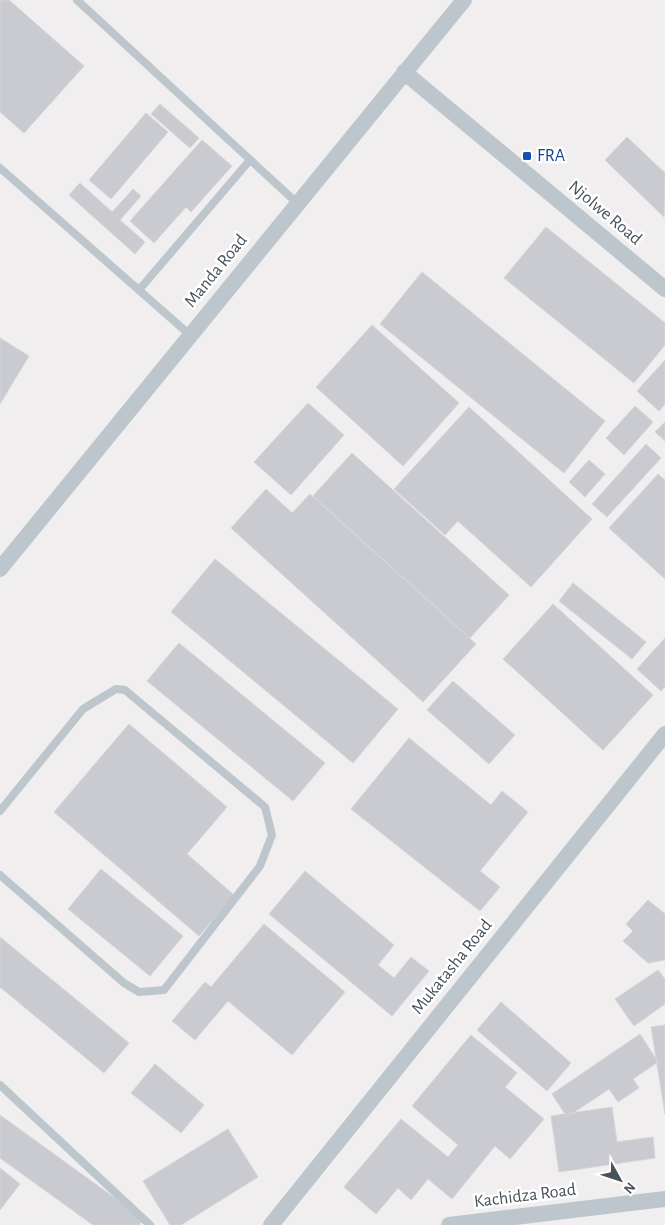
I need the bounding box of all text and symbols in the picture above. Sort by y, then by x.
place label: FRA [537,147,566,165]
marker: FRA [521,150,533,162]
street label: Njolwe Road [565,177,645,249]
street label: Manda Road [181,231,251,311]
street label: Mukatasha Road [408,916,496,1018]
north arrow [595,1155,645,1205]
text: N [621,1179,638,1196]
street label: Kachidza Road [473,1181,577,1211]

